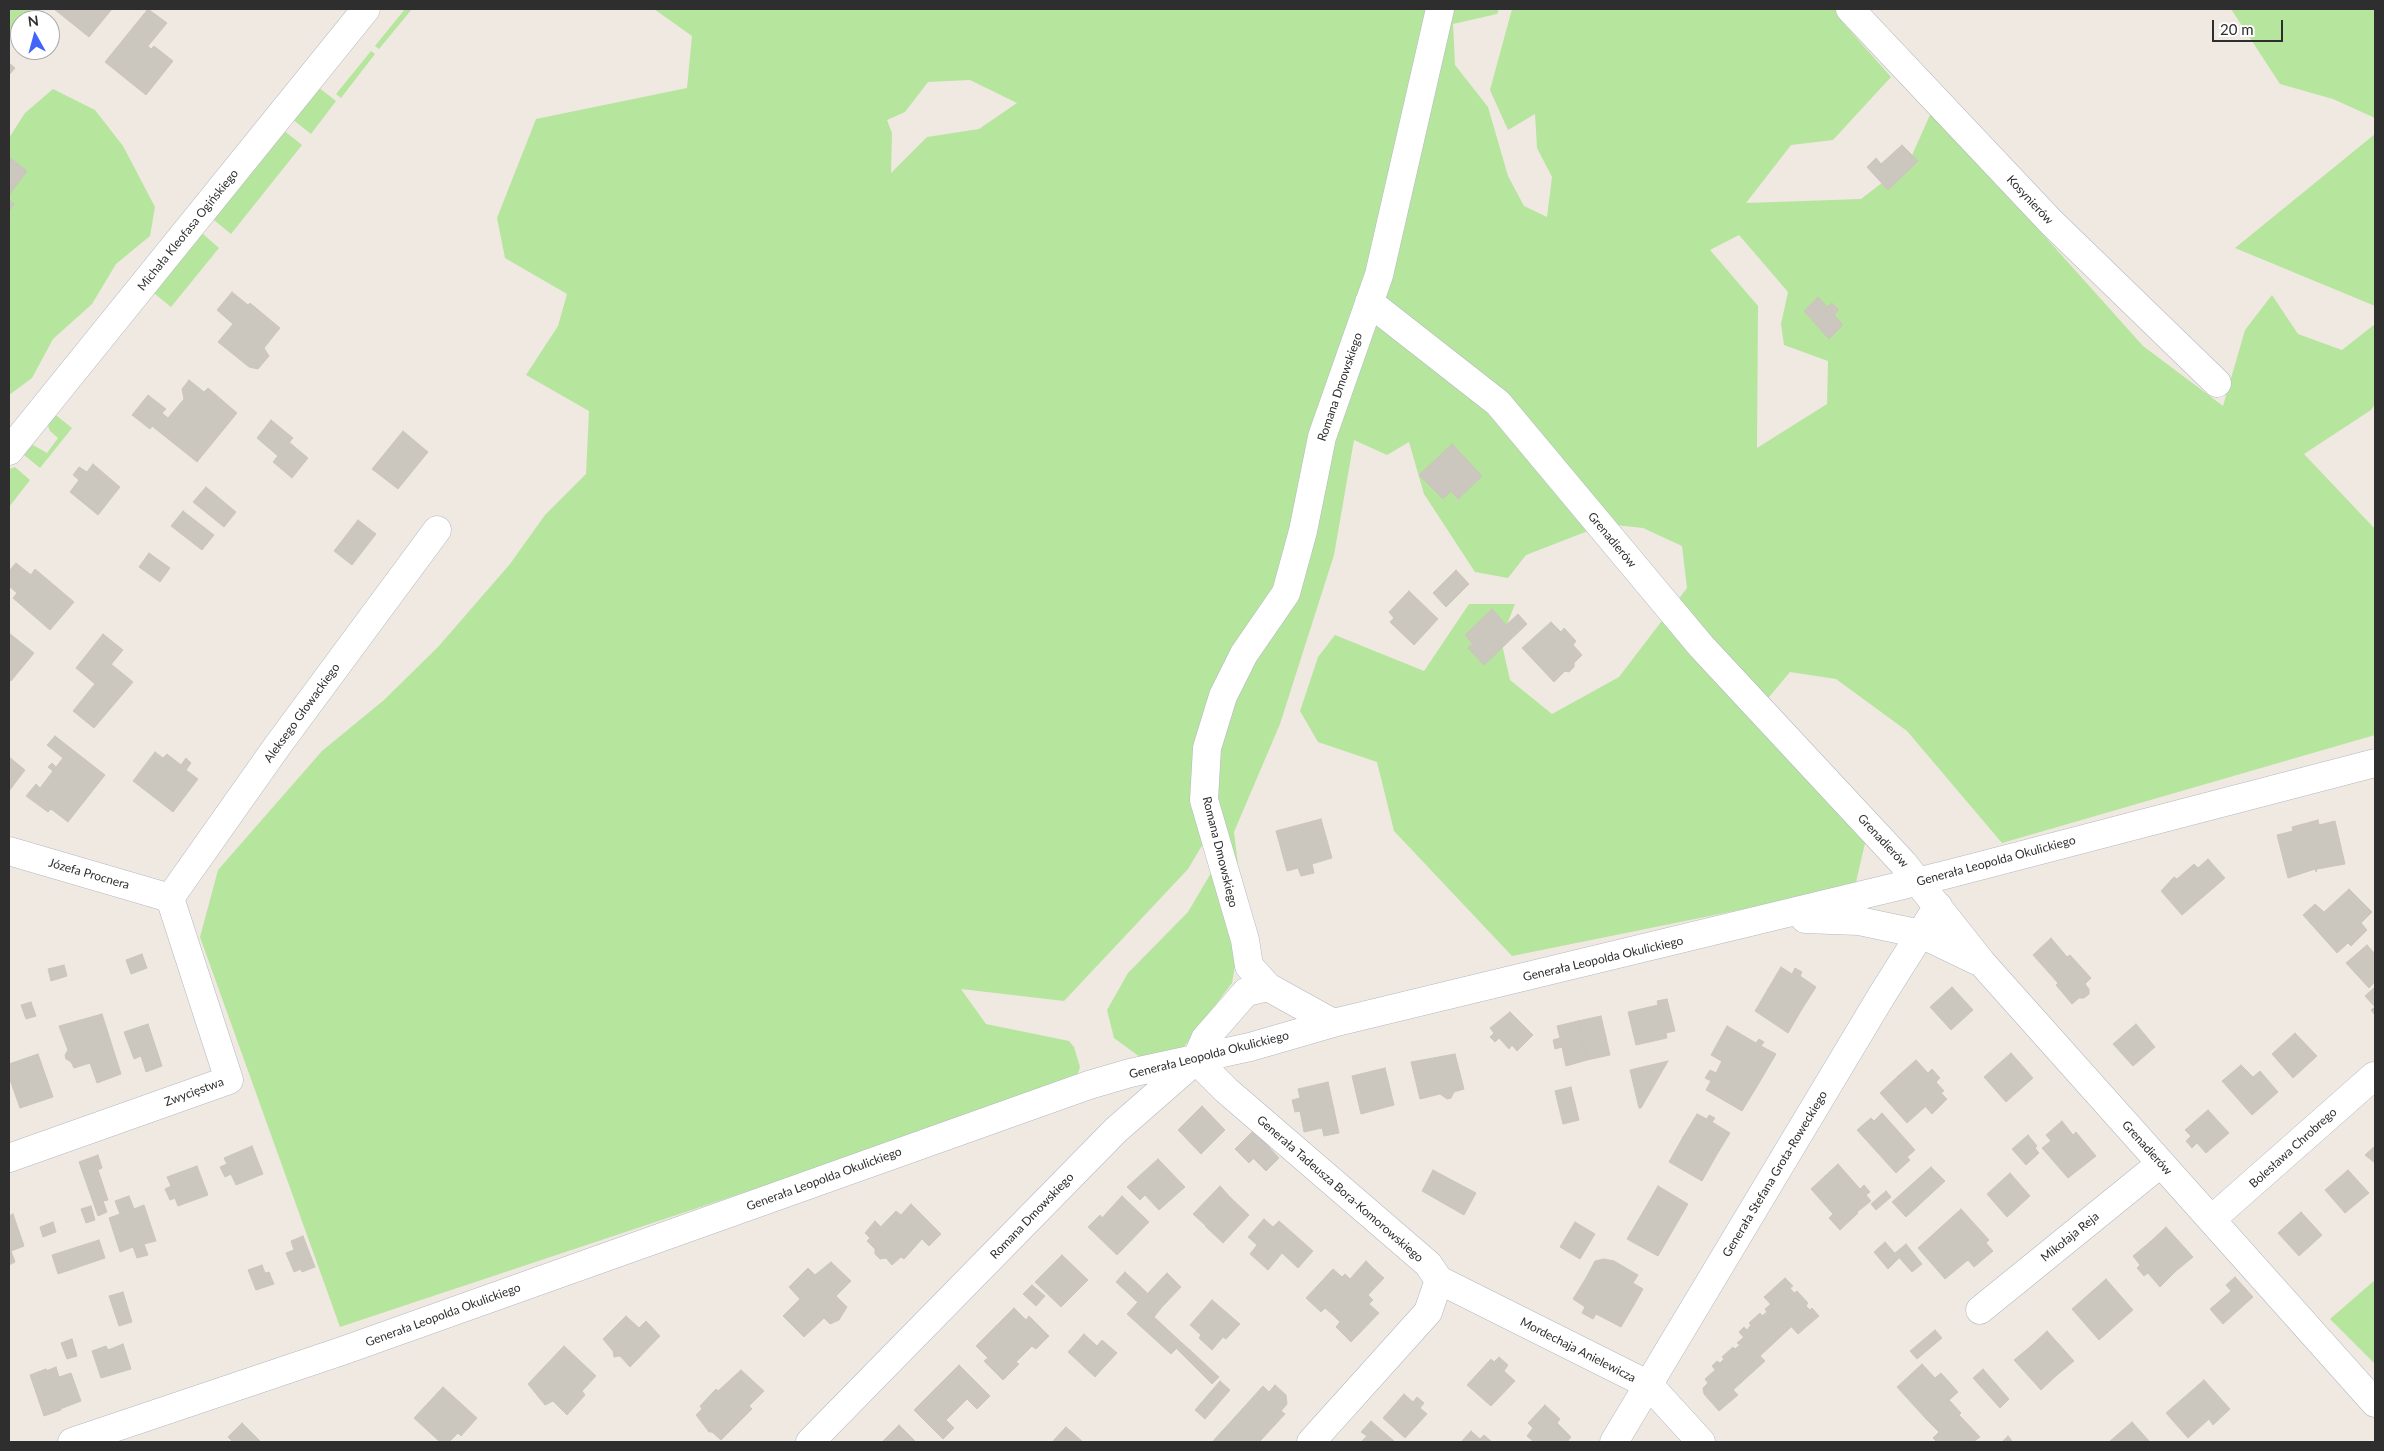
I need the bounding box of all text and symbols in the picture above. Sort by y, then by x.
north arrow [10,10,60,60]
scale bar [2214,10,2285,42]
text: N [27,12,40,30]
text: 20 m [2220,20,2254,38]
street label: Michała Kleofasa Ogińskiego [135,166,241,294]
street label: Kosynierów [2004,173,2056,227]
street label: Romana Dmowskiego [1315,331,1365,443]
street label: Grenadierów [1585,509,1639,571]
street label: Aleksego Głowackiego [261,660,343,766]
street label: Romana Dmowskiego [1199,795,1241,909]
street label: Grenadierów [1855,811,1911,871]
street label: Generała Leopolda Okulickiego [1915,833,2077,889]
street label: Józefa Procnera [47,856,131,892]
street label: Generała Leopolda Okulickiego [1521,934,1685,984]
street label: Generała Leopolda Okulickiego [1128,1028,1290,1082]
street label: Zwycięstwa [162,1075,226,1109]
street label: Generała Stefana Grota-Roweckiego [1720,1088,1830,1260]
street label: Bolesława Chrobrego [2246,1105,2340,1191]
street label: Generała Tadeusza Bora-Komorowskiego [1254,1113,1426,1265]
street label: Grenadierów [2119,1118,2175,1178]
street label: Generała Leopolda Okulickiego [744,1144,904,1214]
street label: Romana Dmowskiego [987,1170,1077,1262]
street label: Mikołaja Reja [2038,1209,2102,1265]
street label: Generała Leopolda Okulickiego [363,1280,523,1350]
street label: Mordechaja Anielewicza [1518,1315,1638,1385]

